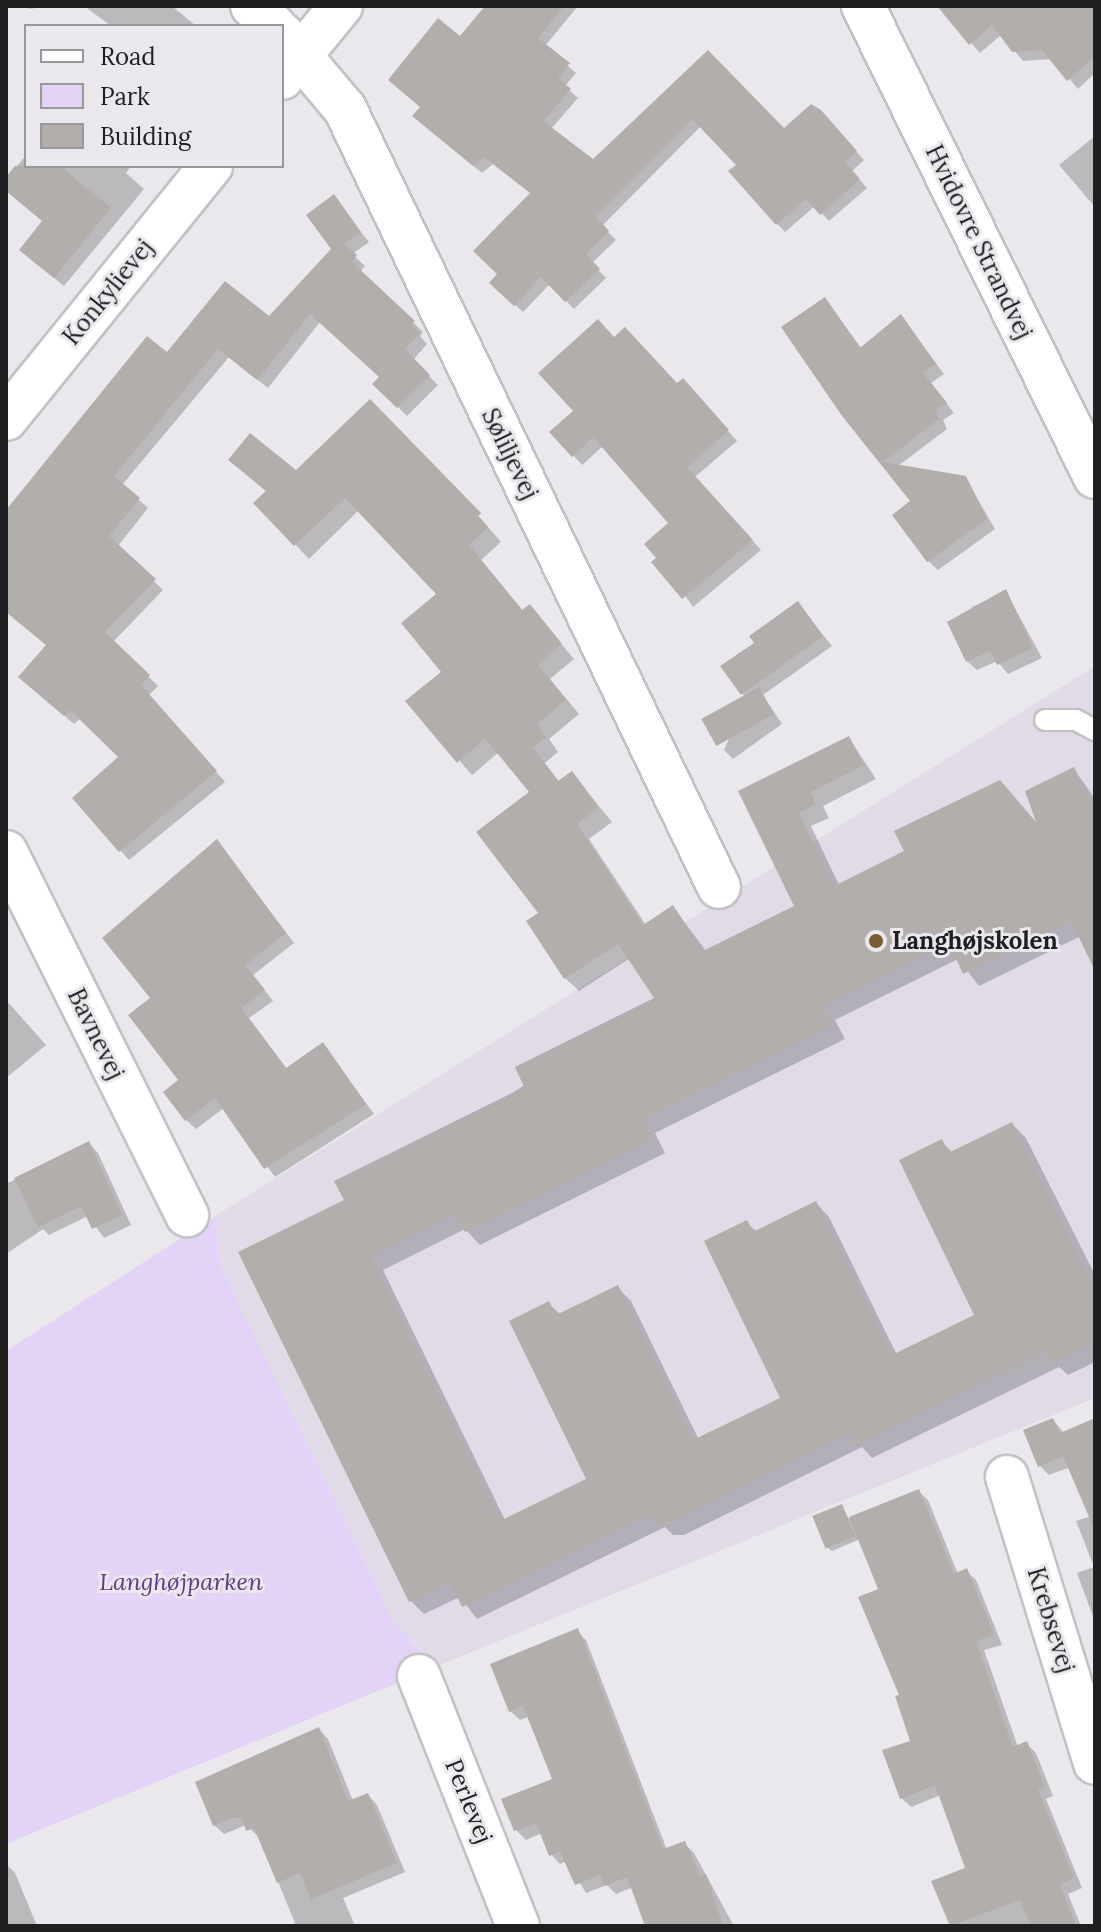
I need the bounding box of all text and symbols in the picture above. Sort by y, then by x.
legend [24,24,284,168]
text: Road [100,41,156,72]
text: Park [100,81,150,112]
text: Building [100,121,191,152]
street label: Hvidovre Strandvej [919,140,1039,344]
street label: Konkylievej [57,233,159,351]
street label: Søliljevej [476,404,544,504]
place label: Langhøjskolen [892,927,1058,955]
marker: Langhøjskolen [867,932,885,950]
street label: Bavnevej [62,984,130,1084]
street label: Krebsevej [1021,1564,1081,1676]
park label: Langhøjparken [99,1568,263,1596]
street label: Perlevej [439,1755,499,1847]

